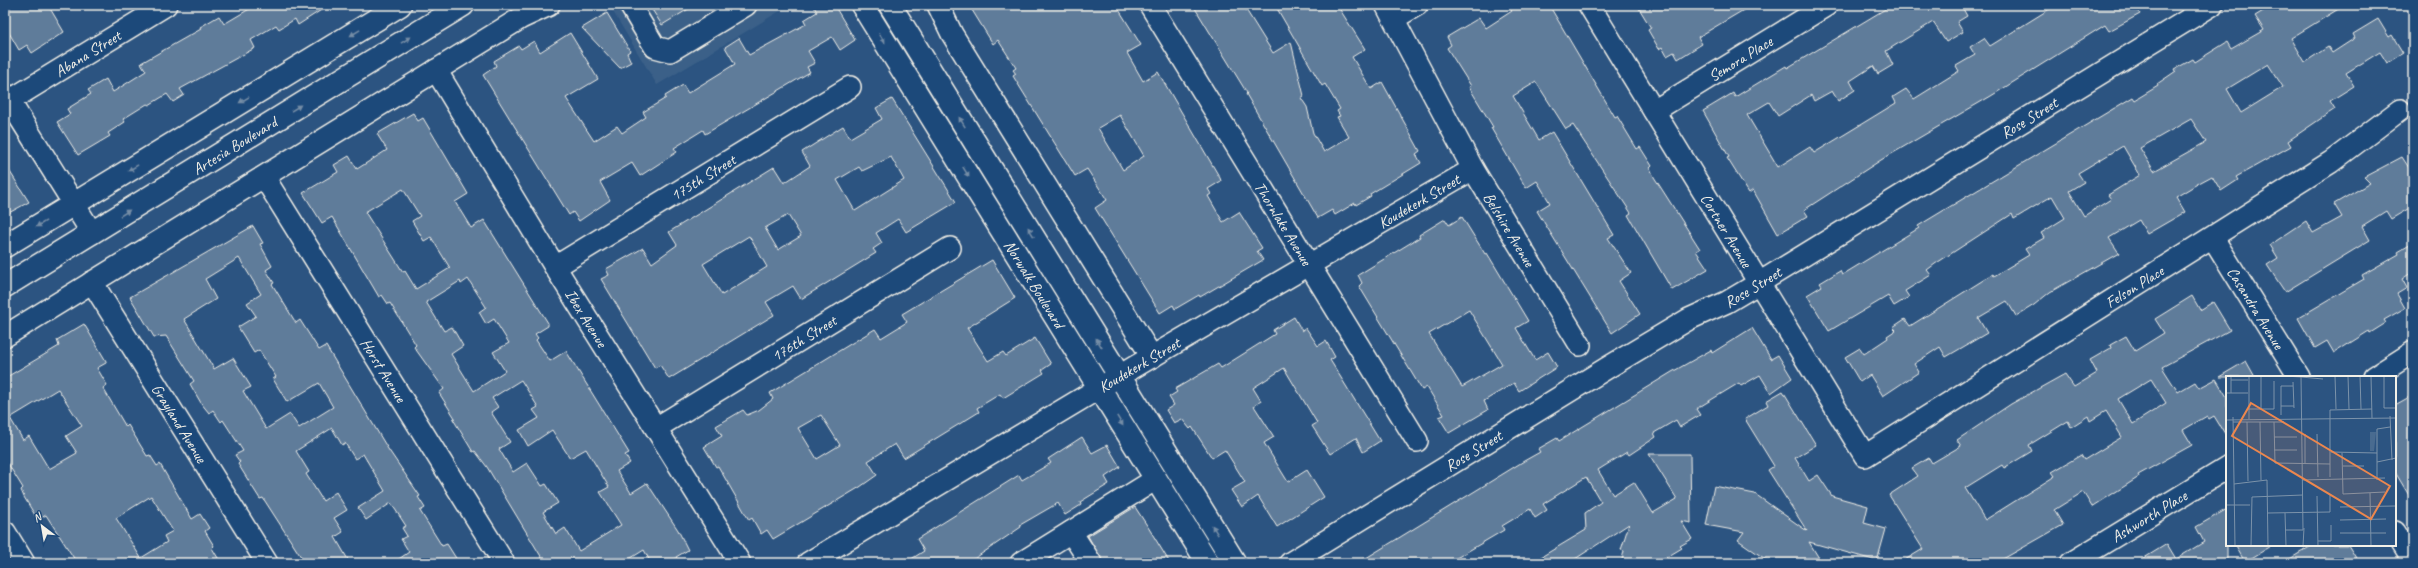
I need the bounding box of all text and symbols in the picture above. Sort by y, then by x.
street label: Abana Street [51,25,126,82]
one-way arrow [349,29,361,36]
street label: Semora Place [1705,31,1778,86]
one-way arrow [879,32,886,44]
one-way arrow [401,36,411,44]
street label: Rose Street [1997,92,2063,143]
one-way arrow [238,97,250,104]
one-way arrow [291,104,301,112]
street label: Artesia Boulevard [189,111,283,180]
one-way arrow [958,117,966,127]
street label: 175th Street [667,149,741,205]
one-way arrow [128,164,138,172]
one-way arrow [962,166,969,178]
street label: Koudekerk Street [1375,169,1465,233]
street label: Thornlake Avenue [1250,178,1317,271]
street label: Belshire Avenue [1478,189,1540,272]
street label: Cortner Avenue [1696,190,1757,273]
one-way arrow [119,209,131,216]
one-way arrow [35,221,47,228]
one-way arrow [1027,226,1034,238]
street label: Norwalk Boulevard [999,237,1070,334]
street label: Felson Place [2102,260,2169,313]
street label: Rose Street [1721,262,1787,312]
street label: Casandra Avenue [2222,263,2289,355]
street label: Ibex Avenue [560,285,613,353]
street label: 176th Street [768,310,842,366]
street label: Koudekerk Street [1095,333,1185,397]
street label: Horst Avenue [356,335,411,408]
one-way arrow [1095,338,1103,348]
inset map [2226,376,2396,546]
street label: Grayland Avenue [147,380,212,468]
one-way arrow [1116,415,1123,427]
street label: Rose Street [1442,425,1507,476]
street label: Ashworth Place [2108,485,2192,547]
north arrow [22,506,62,546]
text: N [30,509,45,525]
one-way arrow [1211,524,1218,536]

